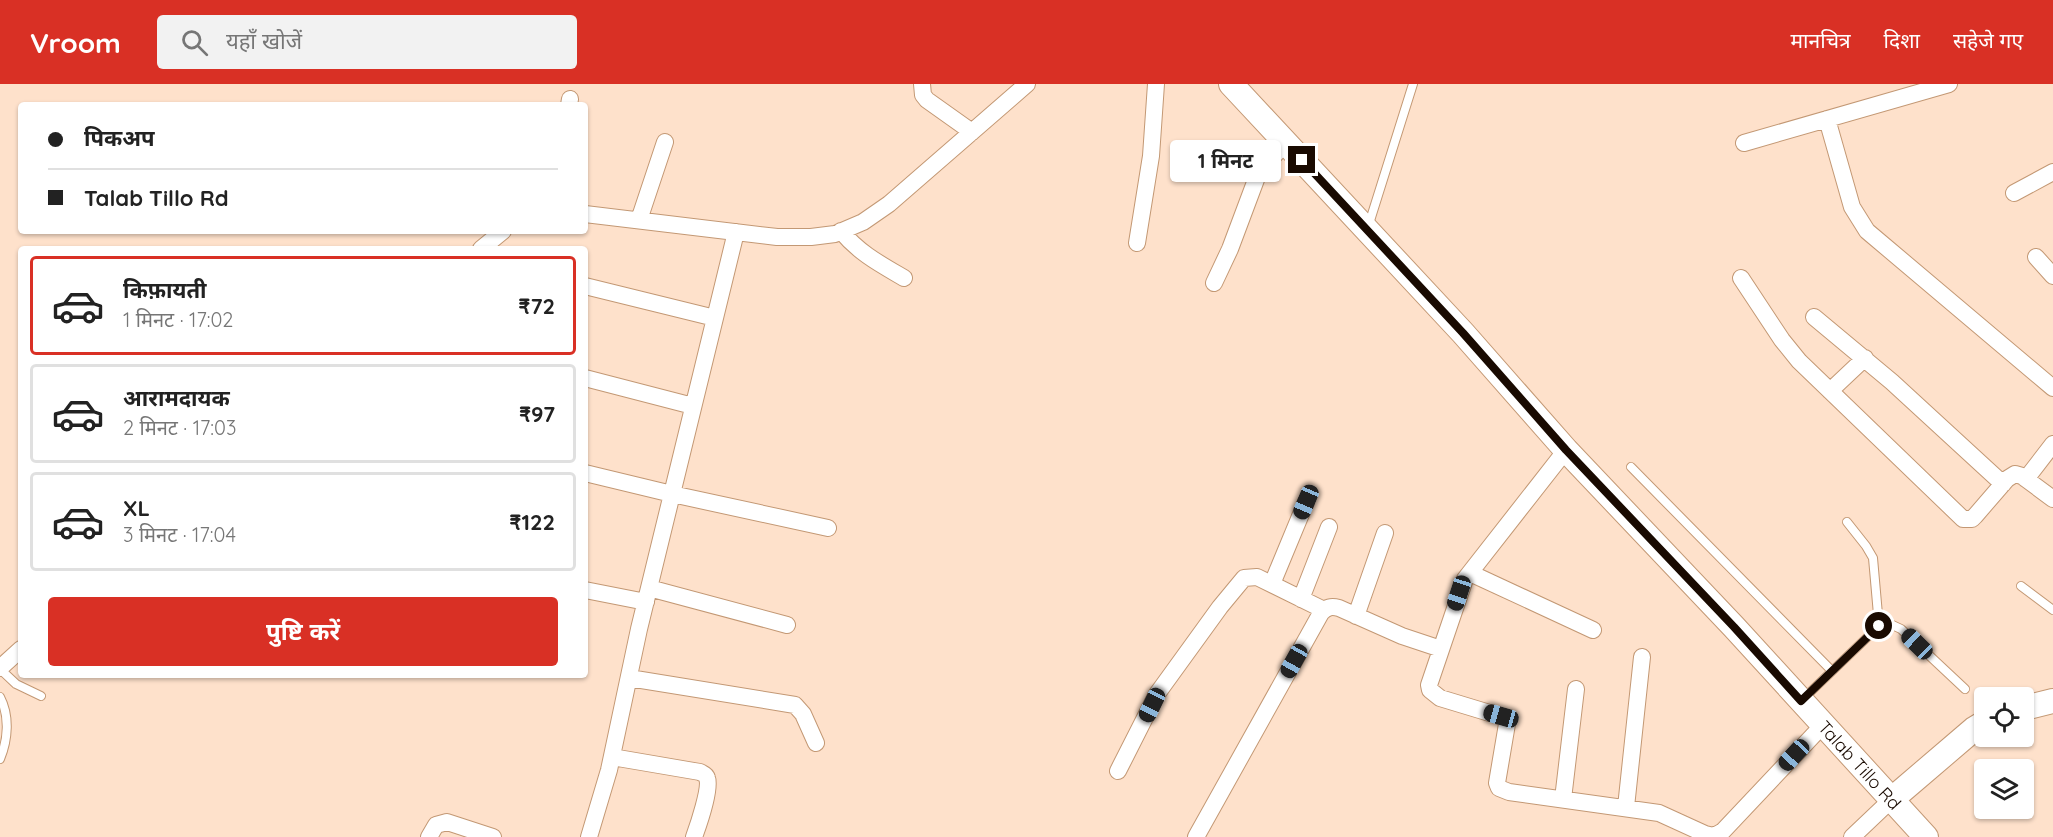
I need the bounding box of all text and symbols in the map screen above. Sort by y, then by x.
search box [157,15,577,69]
text: Vroom [30,25,121,60]
icon: search [178,26,211,59]
text: यहाँ खोजें [226,27,302,55]
text: मानचित्र [1791,27,1851,53]
text: दिशा [1884,27,1920,53]
text: सहेजे गए [1953,27,2023,53]
text: पिकअप [84,124,155,152]
callout: 1 मिनट [1170,139,1281,181]
route end [1288,146,1315,173]
text: 1 मिनट [1198,148,1253,173]
text: Talab Tillo Rd [84,184,228,212]
text: किफ़ायती [123,276,207,304]
icon: car [51,279,105,333]
text: ₹72 [518,292,555,320]
text: 1 मिनट · 17:02 [123,307,233,332]
text: आरामदायक [123,384,230,412]
icon: car [51,387,105,441]
text: ₹97 [519,400,555,428]
text: 2 मिनट · 17:03 [123,415,236,440]
car [1291,482,1321,522]
text: XL [123,494,150,522]
icon: car [51,495,105,549]
text: ₹122 [509,508,555,536]
text: 3 मिनट · 17:04 [123,522,236,547]
car [1445,573,1473,613]
button: पुष्टि करें [48,597,558,666]
route start [1865,612,1892,639]
car [1898,625,1936,663]
car [1277,641,1311,681]
car [1136,685,1168,725]
map controls [1974,687,2034,819]
button: locate [1974,687,2034,747]
car [1481,702,1521,730]
street label: Talab Tillo Rd [1814,716,1906,814]
car [1775,736,1813,774]
button: layers [1974,759,2034,819]

